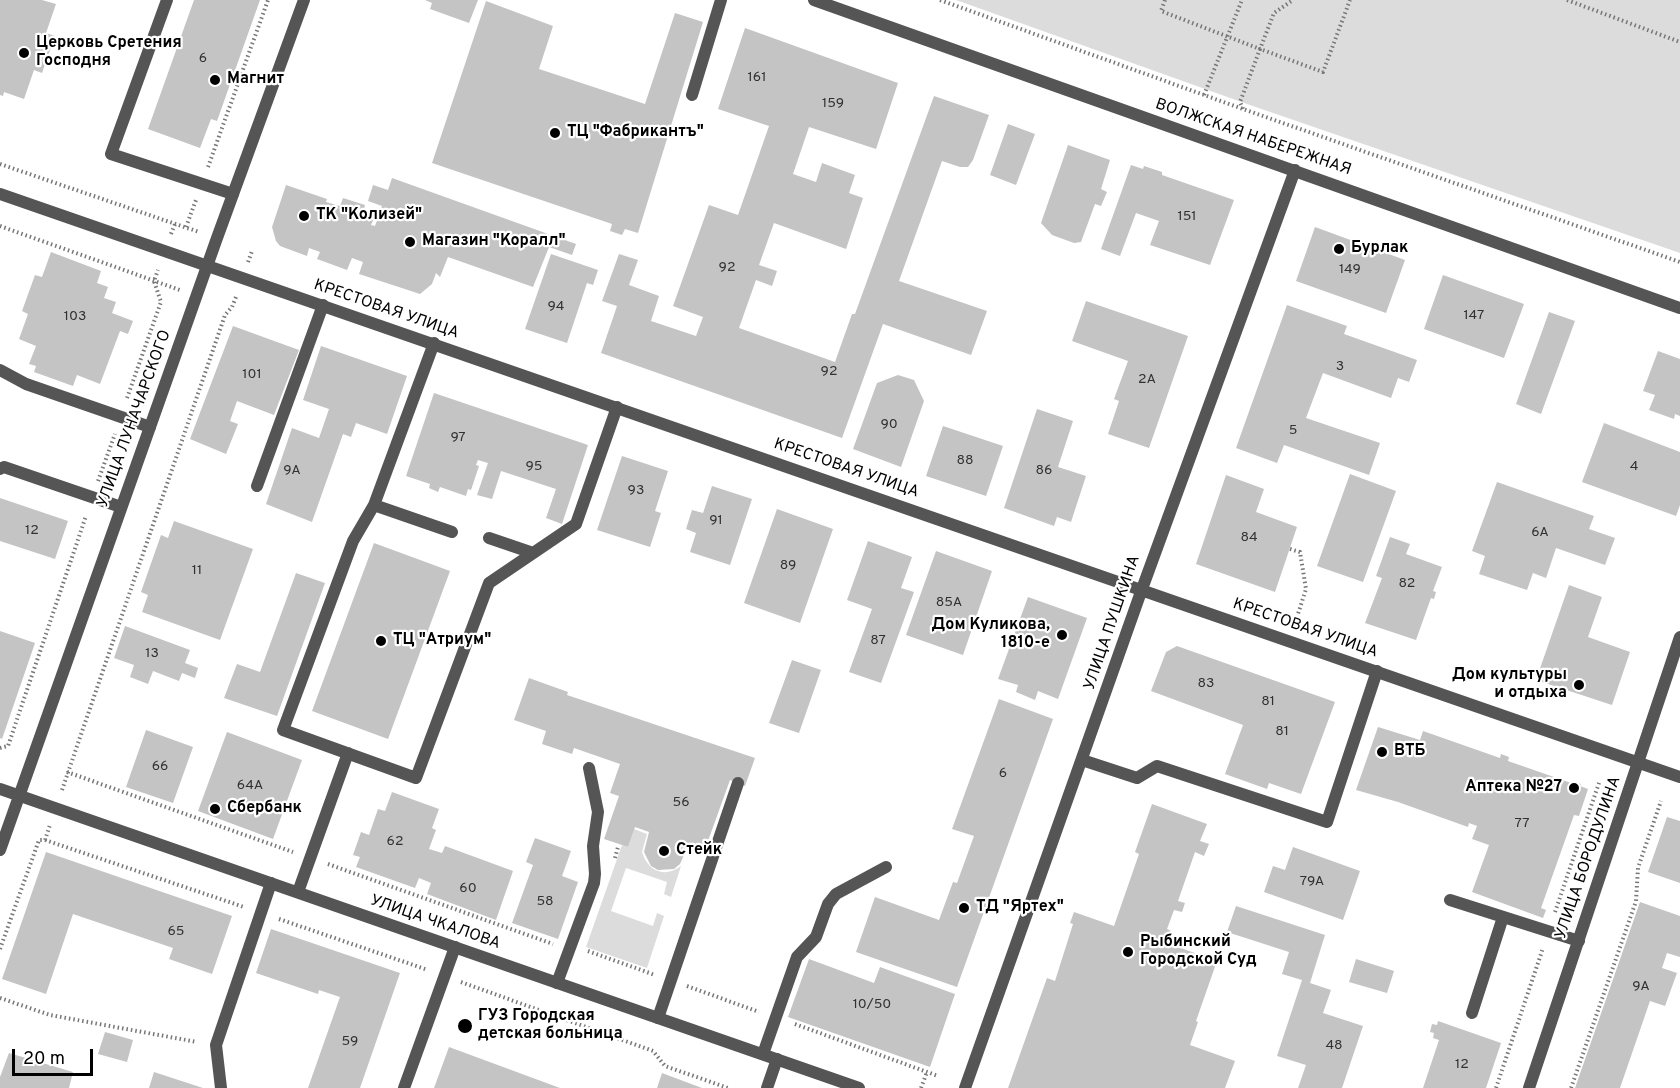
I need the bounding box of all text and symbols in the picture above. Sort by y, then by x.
place label: Церковь Сретения Господня [36,34,182,72]
marker: Церковь Сретения Господня [17,46,31,60]
house number: 6 [199,51,207,67]
place label: Магнит [227,70,284,90]
house number: 161 [748,70,766,86]
marker: Магнит [208,73,222,87]
street label: ВОЛЖСКАЯ НАБЕРЕЖНАЯ [1152,95,1354,181]
house number: 159 [822,96,844,112]
place label: ТЦ "Фабрикантъ" [567,123,704,143]
marker: ТЦ "Фабрикантъ" [548,126,562,140]
place label: ТК "Колизей" [316,206,422,226]
marker: ТК "Колизей" [297,209,311,223]
house number: 151 [1177,209,1197,225]
place label: Магазин "Коралл" [422,232,566,252]
marker: Магазин "Коралл" [403,235,417,249]
place label: Бурлак [1351,239,1408,259]
marker: Бурлак [1332,242,1346,256]
house number: 92 [719,260,735,276]
house number: 149 [1339,262,1361,278]
street label: КРЕСТОВАЯ УЛИЦА [311,276,461,344]
house number: 94 [547,299,565,315]
house number: 147 [1464,308,1484,324]
house number: 103 [64,309,86,325]
street label: УЛИЦА ЛУНАЧАРСКОГО [94,328,176,510]
house number: 3 [1336,359,1344,375]
house number: 92 [821,364,837,380]
house number: 101 [242,367,262,383]
house number: 2А [1138,372,1156,388]
house number: 90 [880,417,898,433]
house number: 5 [1289,423,1297,439]
house number: 97 [450,430,466,446]
street label: КРЕСТОВАЯ УЛИЦА [771,435,921,503]
house number: 88 [956,453,974,469]
house number: 95 [525,459,543,475]
house number: 4 [1630,459,1638,475]
house number: 9А [283,463,301,479]
house number: 86 [1036,463,1052,479]
house number: 93 [628,483,644,499]
house number: 91 [709,513,723,529]
house number: 12 [25,523,39,539]
house number: 6А [1531,525,1549,541]
house number: 84 [1240,530,1258,546]
street label: УЛИЦА ПУШКИНА [1081,553,1145,693]
house number: 89 [780,558,796,574]
house number: 11 [192,563,202,579]
house number: 82 [1399,576,1415,592]
house number: 85А [936,595,962,611]
street label: КРЕСТОВАЯ УЛИЦА [1230,595,1380,663]
place label: Дом Куликова, 1810-е [932,616,1050,654]
marker: Дом Куликова, 1810-е [1055,628,1069,642]
place label: ТЦ "Атриум" [393,631,491,651]
house number: 87 [870,633,886,649]
marker: ТЦ "Атриум" [374,634,388,648]
house number: 13 [145,646,159,662]
place label: Дом культуры и отдыха [1452,666,1567,704]
house number: 83 [1198,676,1214,692]
marker: Дом культуры и отдыха [1572,678,1586,692]
house number: 81 [1261,694,1275,710]
house number: 81 [1275,724,1289,740]
place label: ВТБ [1394,742,1425,762]
marker: ВТБ [1375,745,1389,759]
house number: 66 [152,759,168,775]
house number: 6 [999,766,1007,782]
street label: УЛИЦА БОРОДУЛИНА [1552,774,1626,942]
house number: 64А [237,778,263,794]
place label: Аптека №27 [1465,778,1562,798]
marker: Аптека №27 [1567,781,1581,795]
house number: 56 [672,795,690,811]
place label: Сбербанк [227,799,302,819]
marker: Сбербанк [208,802,222,816]
house number: 77 [1514,816,1530,832]
house number: 62 [387,834,403,850]
place label: Стейк [676,841,722,861]
marker: Стейк [657,844,671,858]
house number: 79А [1300,874,1324,890]
house number: 60 [459,881,477,897]
street label: УЛИЦА ЧКАЛОВА [367,892,503,954]
house number: 58 [536,894,554,910]
place label: ТД "Яртех" [976,898,1064,918]
marker: ТД "Яртех" [957,901,971,915]
house number: 65 [167,924,185,940]
place label: Рыбинский Городской Суд [1140,933,1257,971]
marker: Рыбинский Городской Суд [1121,945,1135,959]
house number: 9А [1632,979,1650,995]
house number: 10/50 [853,997,891,1013]
place label: ГУЗ Городская детская больница [478,1007,623,1045]
marker: ГУЗ Городская детская больница [456,1017,474,1035]
house number: 59 [342,1034,358,1050]
scale bar [15,1037,96,1075]
house number: 48 [1325,1038,1343,1054]
text: 20 m [23,1048,65,1071]
house number: 12 [1455,1057,1469,1073]

